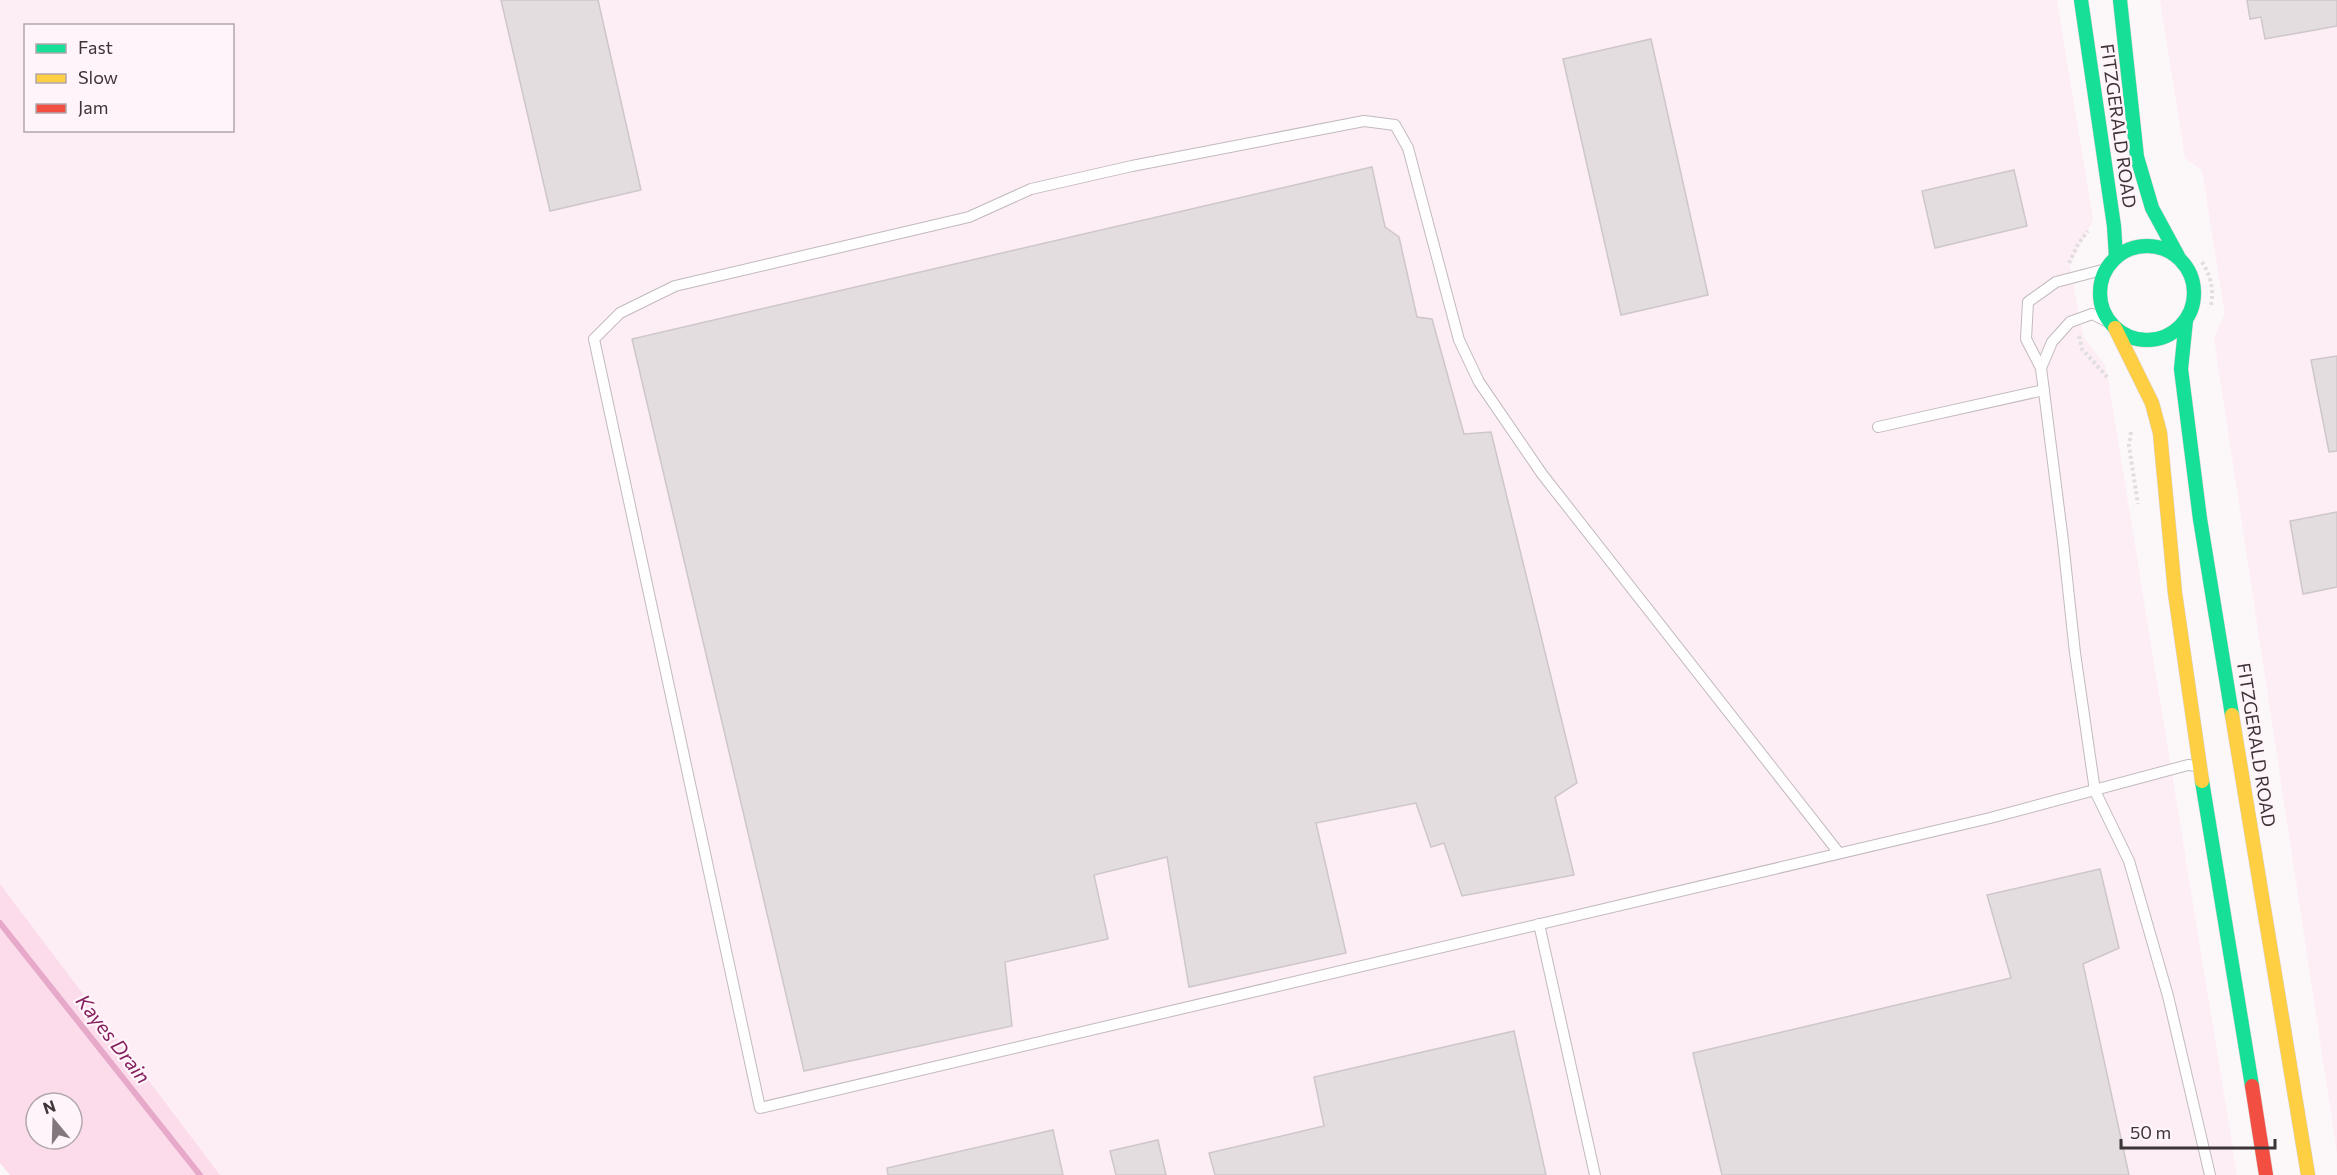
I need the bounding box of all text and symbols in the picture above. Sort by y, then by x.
legend [24,24,234,132]
text: Fast [78,36,113,58]
street label: FITZGERALD ROAD [2097,42,2141,209]
text: Slow [78,66,118,88]
text: Jam [78,96,108,118]
street label: FITZGERALD ROAD [2233,661,2281,828]
water label: Kayes Drain [71,989,156,1088]
north arrow [24,1091,84,1151]
text: N [40,1095,58,1117]
scale bar [2121,1112,2276,1150]
text: 50 m [2130,1121,2171,1143]

